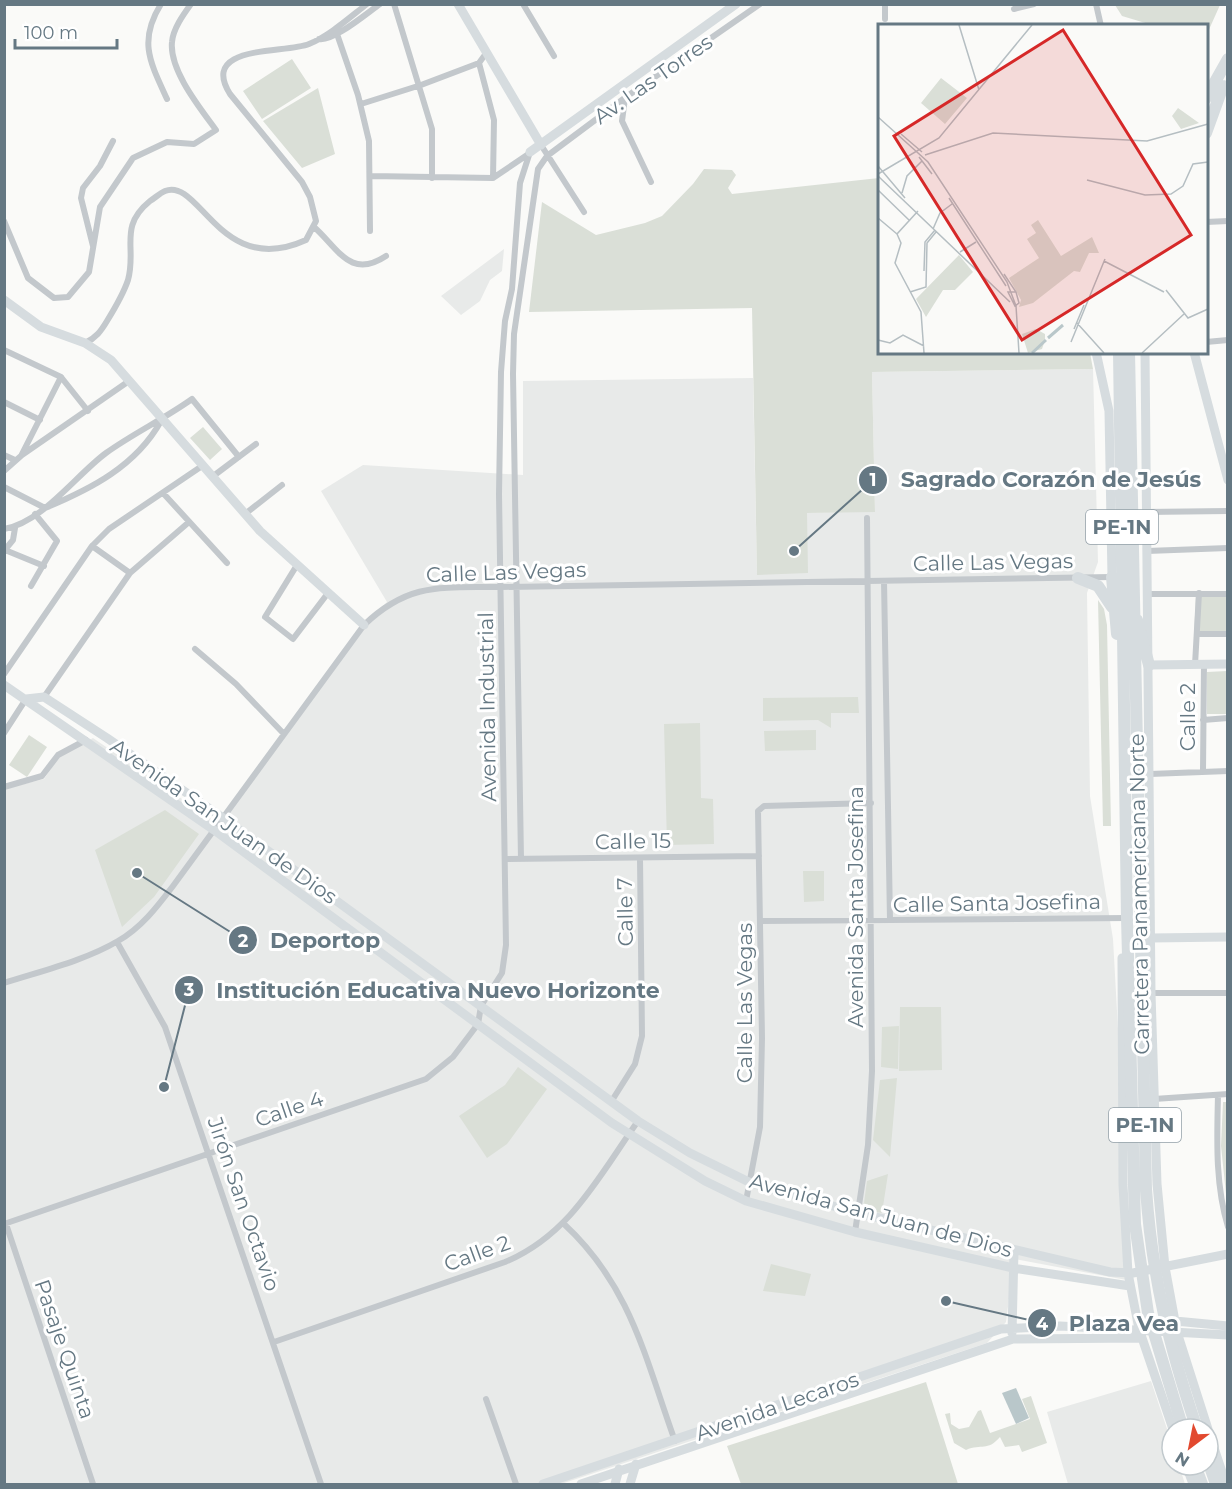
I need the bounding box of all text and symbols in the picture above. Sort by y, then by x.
scale bar [15,12,117,50]
text: 100 m [24,22,78,44]
inset map [878,24,1208,354]
street label: Av. Las Torres [589,29,717,129]
callout: Sagrado Corazón de Jesús [858,460,1213,500]
text: Sagrado Corazón de Jesús [901,466,1202,493]
text: 1 [869,469,877,491]
road number: PE-1N [1086,510,1158,544]
street label: Calle Las Vegas [913,548,1073,576]
street label: Calle Las Vegas [425,557,587,587]
street label: Avenida Industrial [473,612,501,802]
street label: Calle 2 [1175,683,1200,751]
street label: Avenida San Juan de Dios [106,733,342,909]
street label: Carretera Panamericana Norte [1124,733,1154,1055]
street label: Avenida Santa Josefina [843,786,868,1028]
street label: Calle 15 [595,828,671,854]
street label: Calle 7 [612,877,638,947]
street label: Calle Santa Josefina [893,889,1101,917]
callout: Deportop [228,920,392,960]
street label: Calle Las Vegas [732,923,757,1083]
text: Deportop [270,927,380,954]
text: 2 [238,930,249,952]
callout: Institución Educativa Nuevo Horizonte [174,970,671,1010]
text: Institución Educativa Nuevo Horizonte [216,977,660,1004]
text: 3 [183,979,195,1001]
street label: Calle 4 [252,1086,327,1132]
road number: PE-1N [1109,1108,1181,1142]
street label: Jirón San Octavio [202,1113,285,1294]
street label: Avenida San Juan de Dios [747,1168,1015,1262]
street label: Calle 2 [441,1230,514,1276]
street label: Pasaje Quinta [29,1276,101,1422]
callout: Plaza Vea [1027,1303,1191,1343]
text: Plaza Vea [1069,1310,1179,1337]
text: 4 [1036,1313,1049,1335]
street label: Avenida Lecaros [692,1366,862,1446]
north arrow [1160,1417,1220,1477]
text: N [1172,1448,1193,1471]

